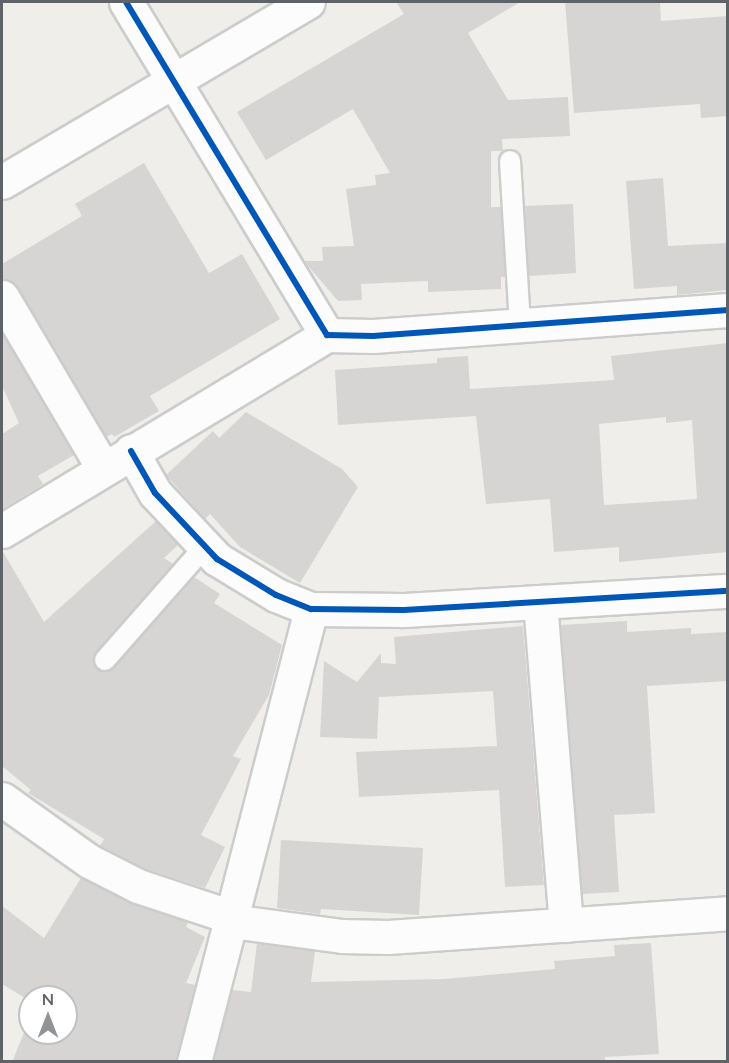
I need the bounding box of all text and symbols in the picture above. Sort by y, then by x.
north arrow [18,985,78,1045]
text: N [42,989,54,1008]

